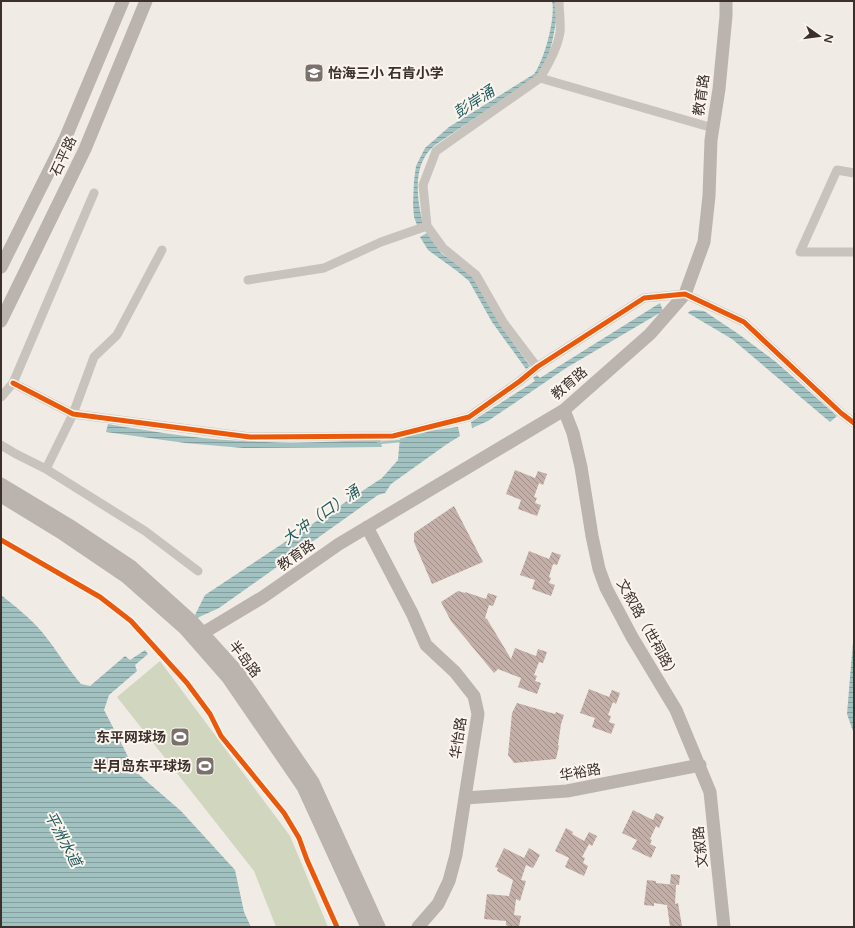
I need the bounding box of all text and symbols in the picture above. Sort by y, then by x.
north arrow [799,16,839,56]
text: N [821,32,836,44]
school or university icon: 怡海三小 石肯小学 [303,62,325,84]
place label: 怡海三小 石肯小学 [328,65,444,82]
street label: 教育路 [690,73,713,117]
water label: 彭岸涌 [450,81,499,122]
street label: 石平路 [47,134,80,179]
street label: 教育路 [548,363,591,403]
water label: 大冲（口）涌 [279,481,365,548]
street label: 教育路 [274,536,318,574]
street label: 文叙路（世祠路） [613,576,682,682]
street label: 半岛路 [225,638,264,681]
street label: 华怡路 [447,716,470,760]
sports icon: 东平网球场 [169,726,191,748]
place label: 东平网球场 [96,729,166,746]
sports icon: 半月岛东平球场 [194,755,216,777]
place label: 半月岛东平球场 [93,758,191,775]
street label: 华裕路 [558,760,602,785]
water label: 平洲水道 [41,808,86,871]
street label: 文叙路 [690,825,711,869]

